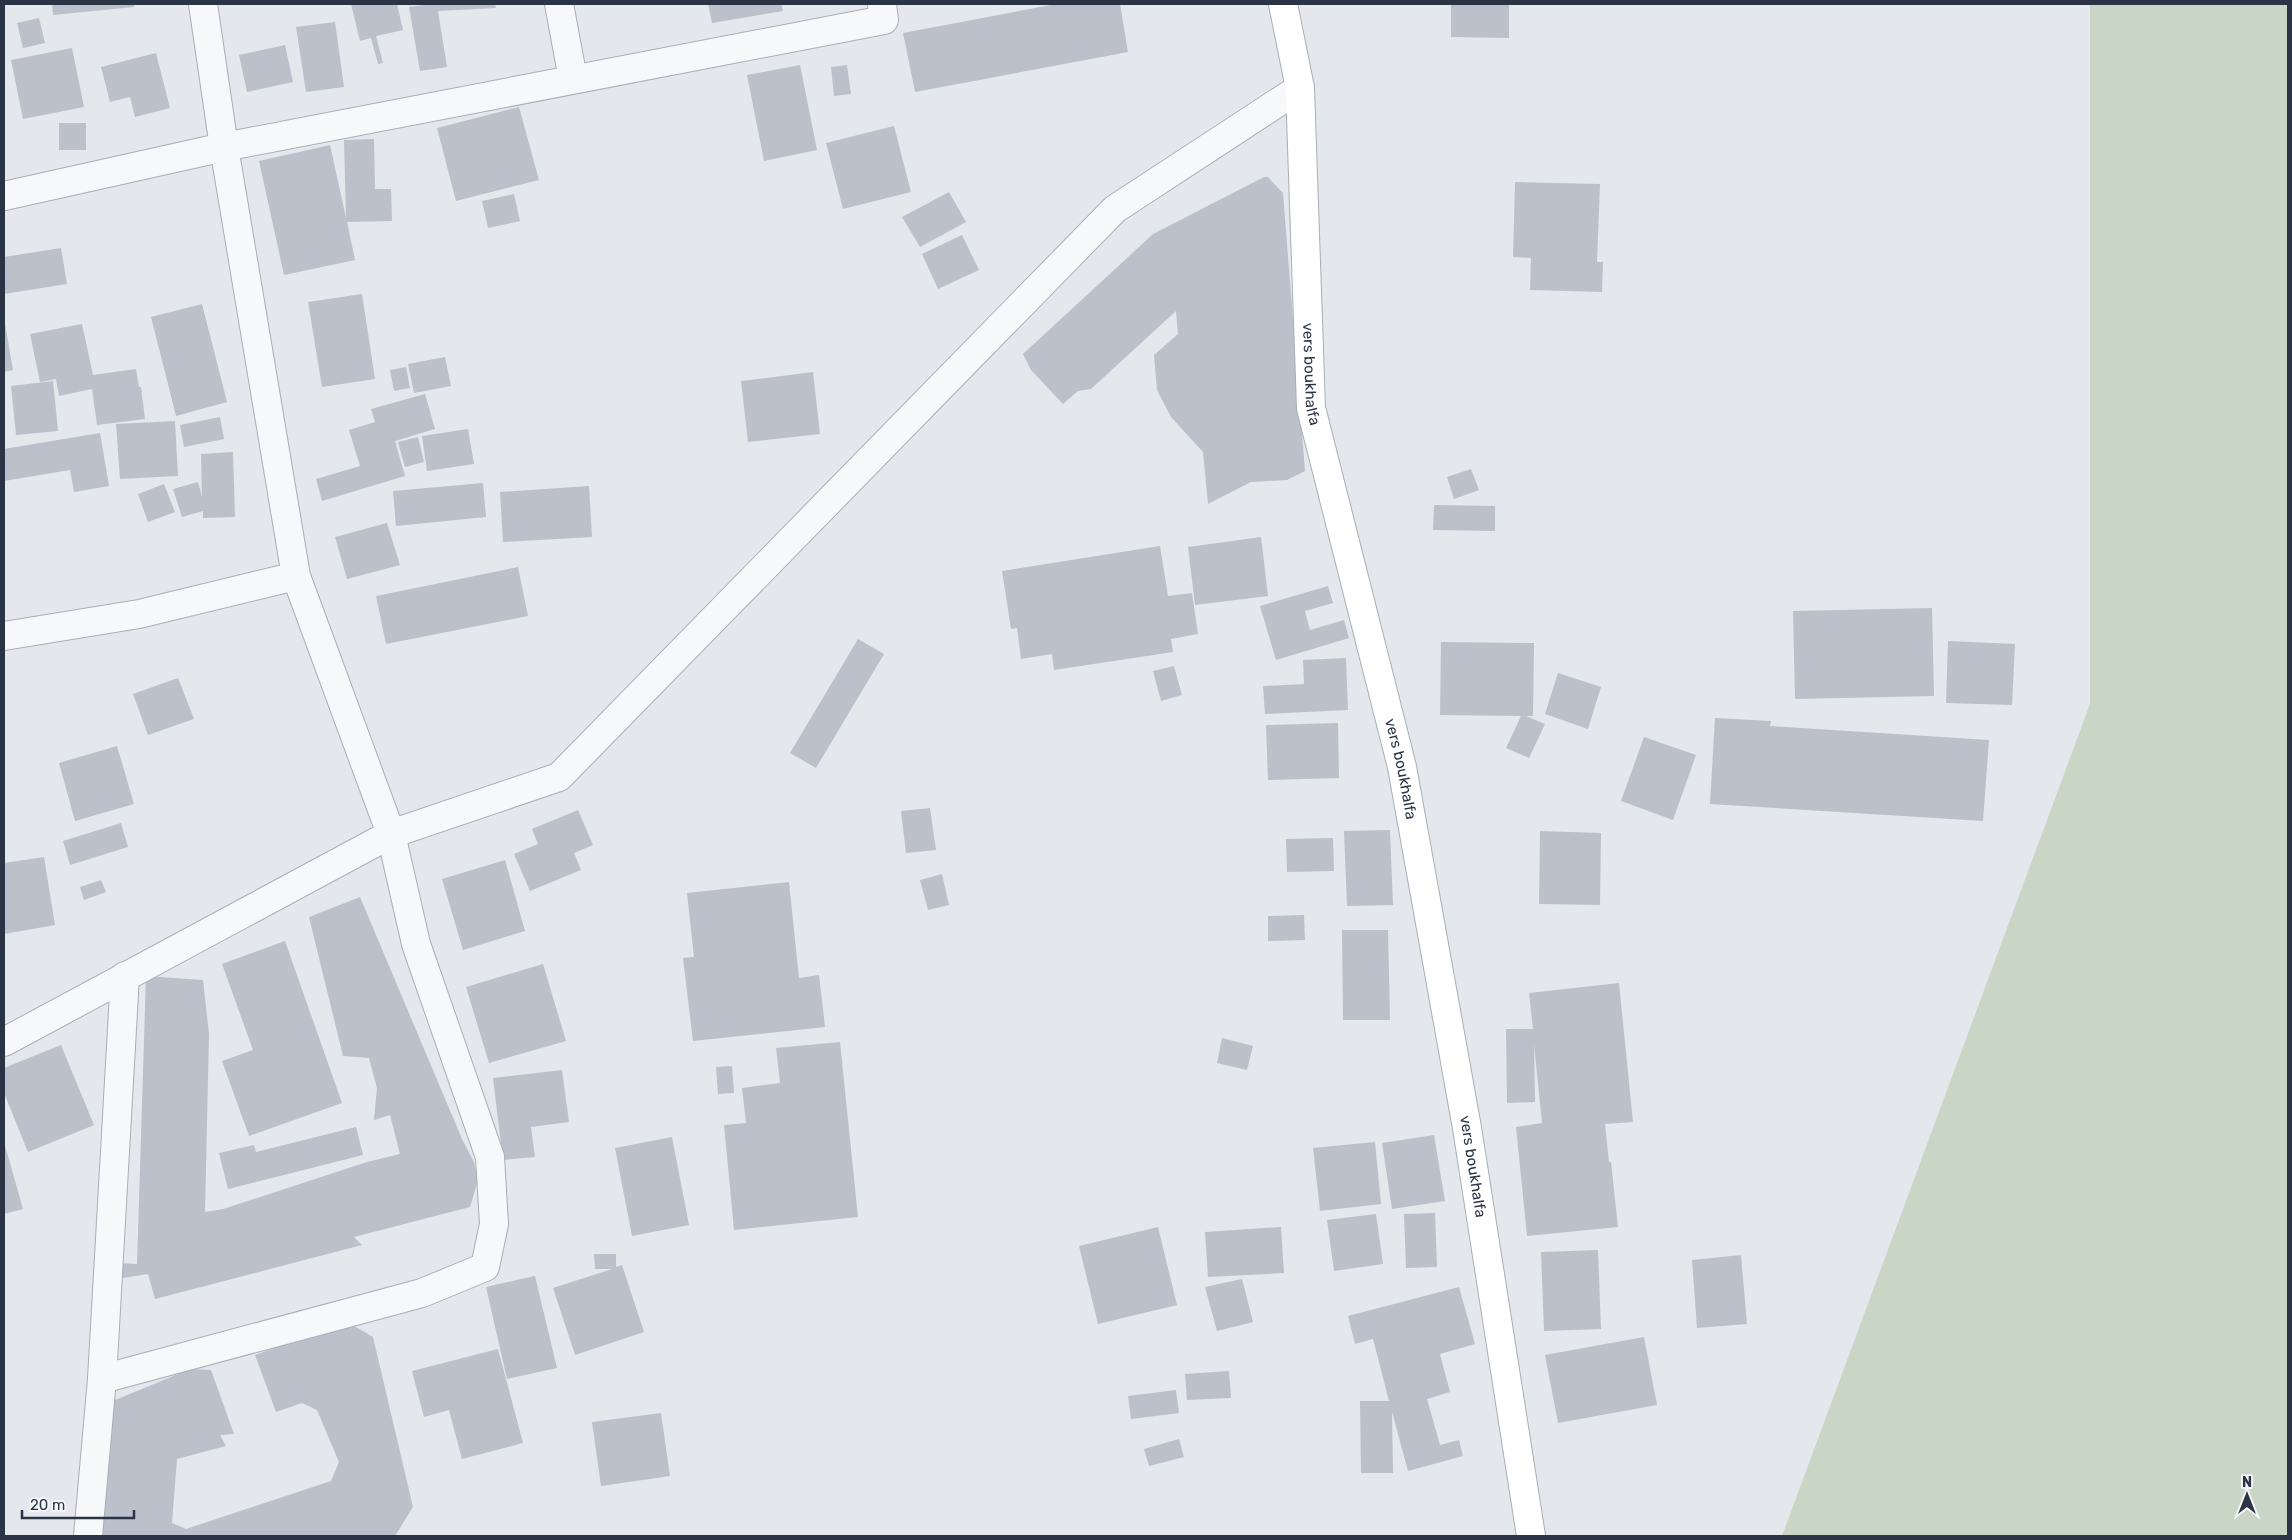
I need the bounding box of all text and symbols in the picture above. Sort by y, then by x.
street label: vers boukhalfa [1299,322,1324,427]
street label: vers boukhalfa [1381,717,1420,821]
street label: vers boukhalfa [1456,1114,1490,1219]
north arrow [2222,1470,2272,1520]
text: N [2242,1474,2252,1491]
scale bar [22,1488,135,1520]
text: 20 m [30,1496,65,1514]

